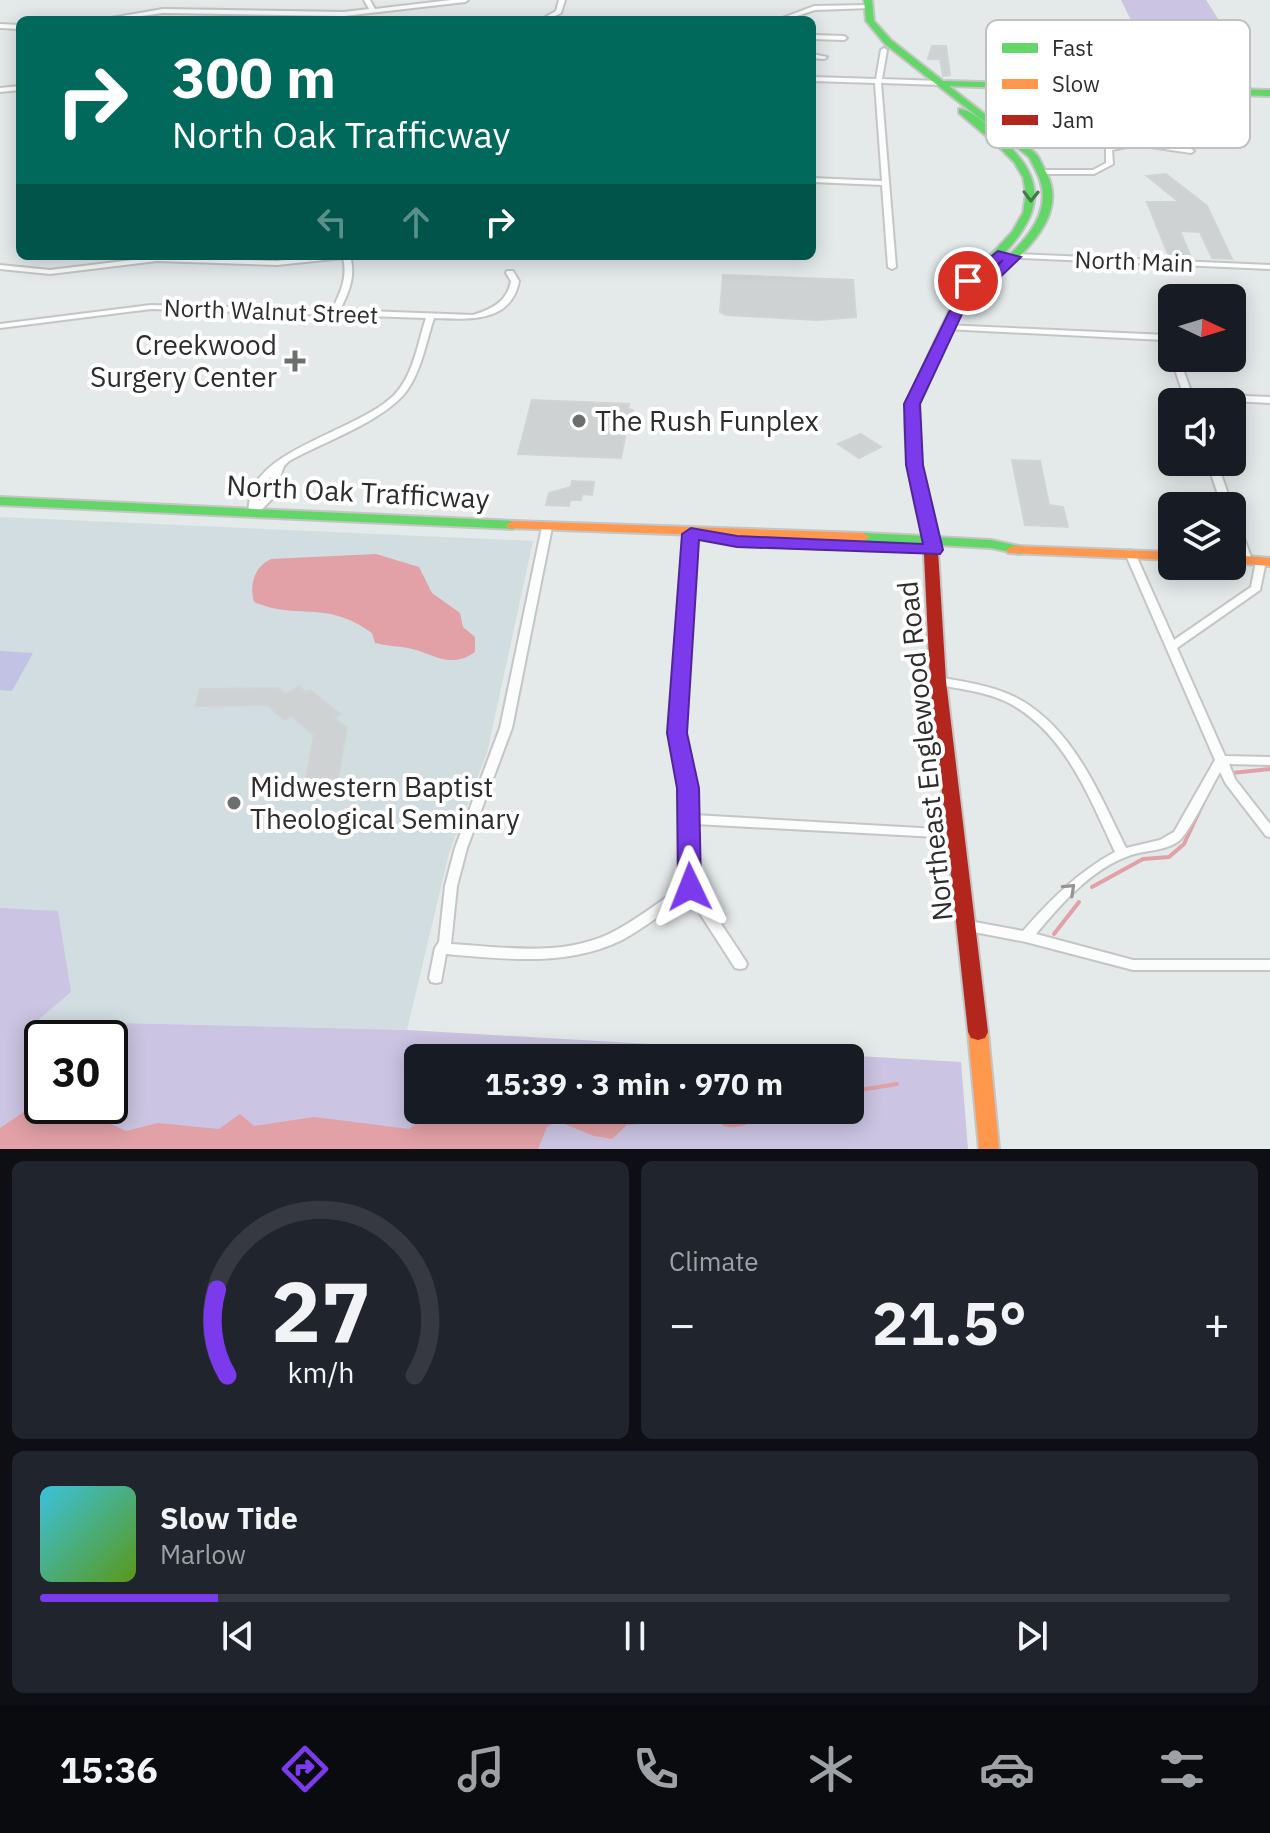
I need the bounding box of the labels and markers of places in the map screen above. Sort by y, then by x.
pin [934,247,1002,315]
place label: Creekwood Surgery Center [90,326,277,395]
marker: Creekwood Surgery Center [284,350,306,372]
place label: The Rush Funplex [595,402,819,439]
marker: The Rush Funplex [570,412,588,430]
place label: Midwestern Baptist Theological Seminary [250,768,520,837]
marker: Midwestern Baptist Theological Seminary [225,794,243,812]

